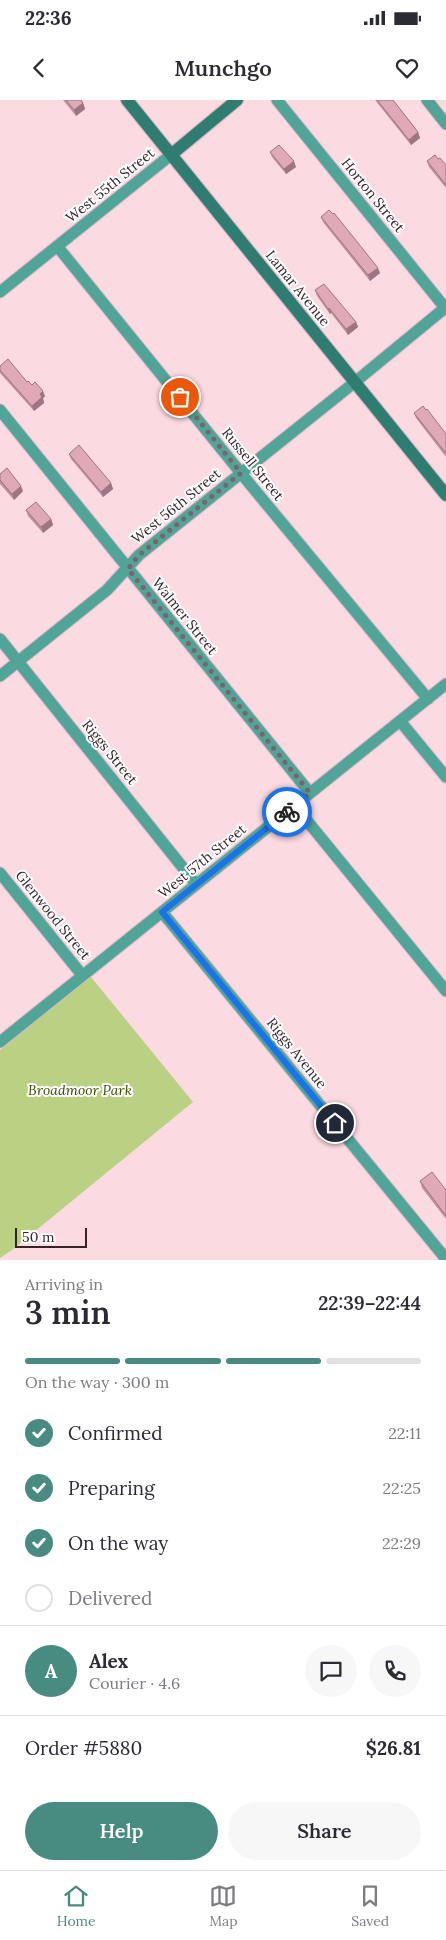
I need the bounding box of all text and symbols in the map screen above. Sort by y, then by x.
text: 22:36 [25,6,72,30]
icon: back [25,54,53,82]
text: Munchgo [174,54,272,82]
icon: heart [393,54,421,82]
street label: West 55th Street [62,143,158,226]
street label: Horton Street [338,154,409,236]
street label: Lamar Avenue [262,246,334,330]
pin [159,376,201,418]
icon: bag [166,383,194,411]
street label: Russell Street [218,424,288,505]
street label: West 56th Street [128,464,225,547]
street label: Walmer Street [148,574,222,659]
street label: Riggs Street [78,716,142,788]
courier [262,787,312,837]
icon: bike [273,798,301,826]
street label: West 57th Street [154,820,250,902]
street label: Glenwood Street [12,867,95,964]
street label: Riggs Avenue [263,1014,331,1092]
park label: Broadmoor Park [28,1081,132,1099]
pin [314,1102,356,1144]
icon: home [321,1109,349,1137]
scale bar [15,1225,88,1248]
text: 50 m [22,1228,55,1246]
text: Arriving in [25,1274,103,1294]
text: 22:39–22:44 [318,1291,421,1315]
text: 3 min [25,1292,111,1333]
text: On the way · 300 m [25,1372,169,1392]
icon: check [25,1419,53,1447]
text: Confirmed [68,1421,163,1445]
text: 22:11 [388,1423,421,1443]
icon: check [25,1474,53,1502]
text: Preparing [68,1476,155,1500]
text: 22:25 [383,1478,421,1498]
icon: check [25,1529,53,1557]
text: On the way [68,1531,168,1555]
text: 22:29 [382,1533,421,1553]
text: Delivered [68,1586,152,1610]
button: chat [305,1645,357,1697]
button: phone [369,1645,421,1697]
text: Alex [89,1649,128,1673]
text: A [45,1659,57,1683]
text: Courier · 4.6 [89,1673,180,1693]
text: Order #5880 [25,1736,142,1760]
text: $26.81 [366,1736,421,1760]
button: Help [25,1802,218,1860]
button: Share [228,1802,421,1860]
tab: Home [57,1882,96,1930]
tab: Map [209,1882,238,1930]
tab: Saved [351,1882,389,1930]

